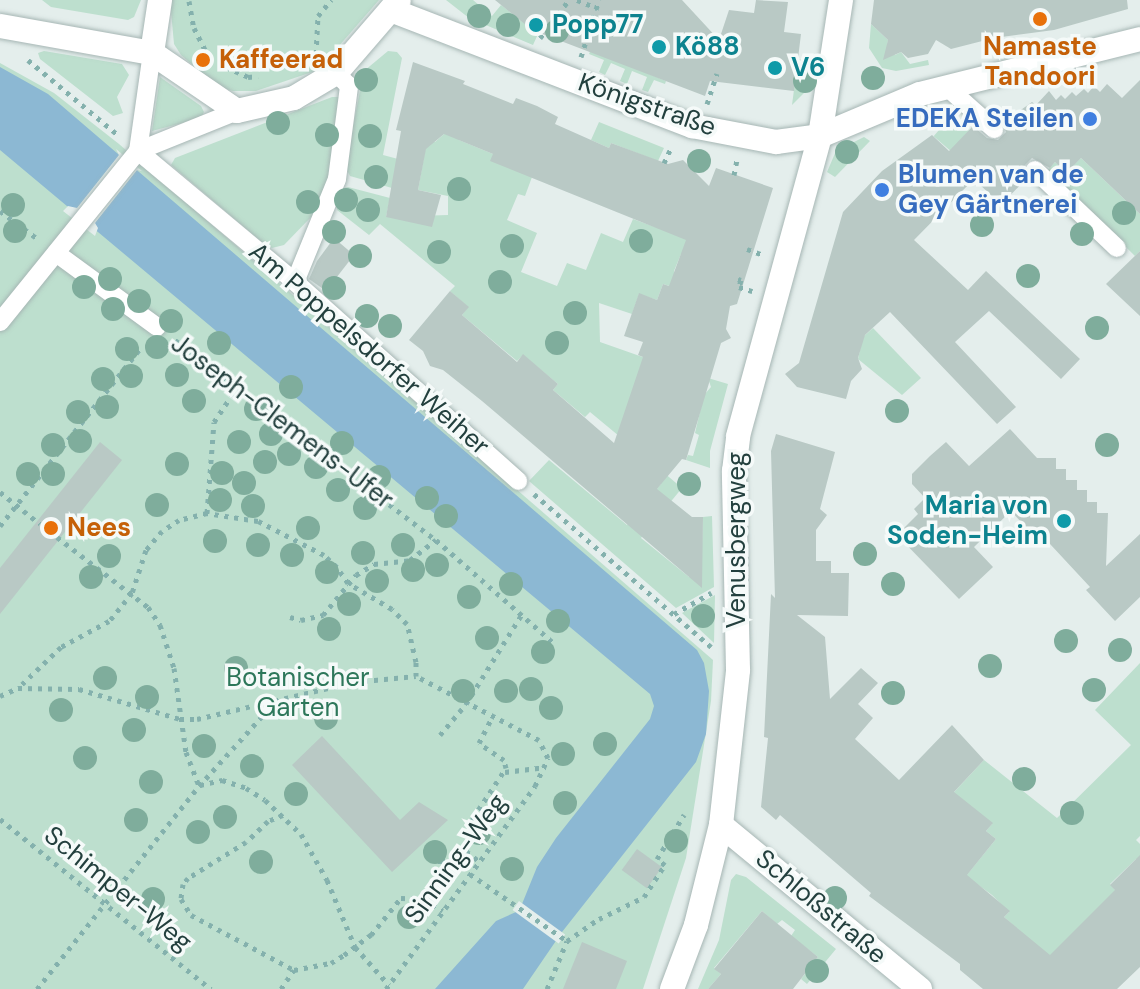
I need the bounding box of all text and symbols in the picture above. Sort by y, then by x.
place label: Popp77 [552,9,644,41]
marker: Namaste Tandoori [1031,10,1049,28]
marker: Popp77 [527,16,545,34]
place label: Kö88 [675,31,740,63]
place label: Namaste Tandoori [983,31,1097,92]
marker: Kö88 [650,38,668,56]
place label: Kaffeerad [219,44,343,76]
marker: Kaffeerad [194,51,212,69]
place label: V6 [791,52,825,84]
marker: V6 [766,59,784,77]
street label: Königstraße [574,67,720,143]
place label: EDEKA Steilen [896,103,1074,135]
marker: EDEKA Steilen [1081,110,1099,128]
place label: Blumen van de Gey Gärtnerei [898,159,1084,220]
marker: Blumen van de Gey Gärtnerei [873,181,891,199]
street label: Am Poppelsdorfer Weiher [242,236,496,462]
street label: Joseph-Clemens-Ufer [165,328,399,516]
street label: Venusbergweg [721,452,753,628]
place label: Maria von Soden-Heim [887,490,1048,552]
place label: Nees [67,512,131,544]
marker: Maria von Soden-Heim [1055,512,1073,530]
marker: Nees [42,519,60,537]
park label: Botanischer Garten [226,662,370,724]
street label: Sinning-Weg [398,788,514,930]
street label: Schimper-Weg [38,820,198,958]
street label: Schloßstraße [749,843,893,971]

